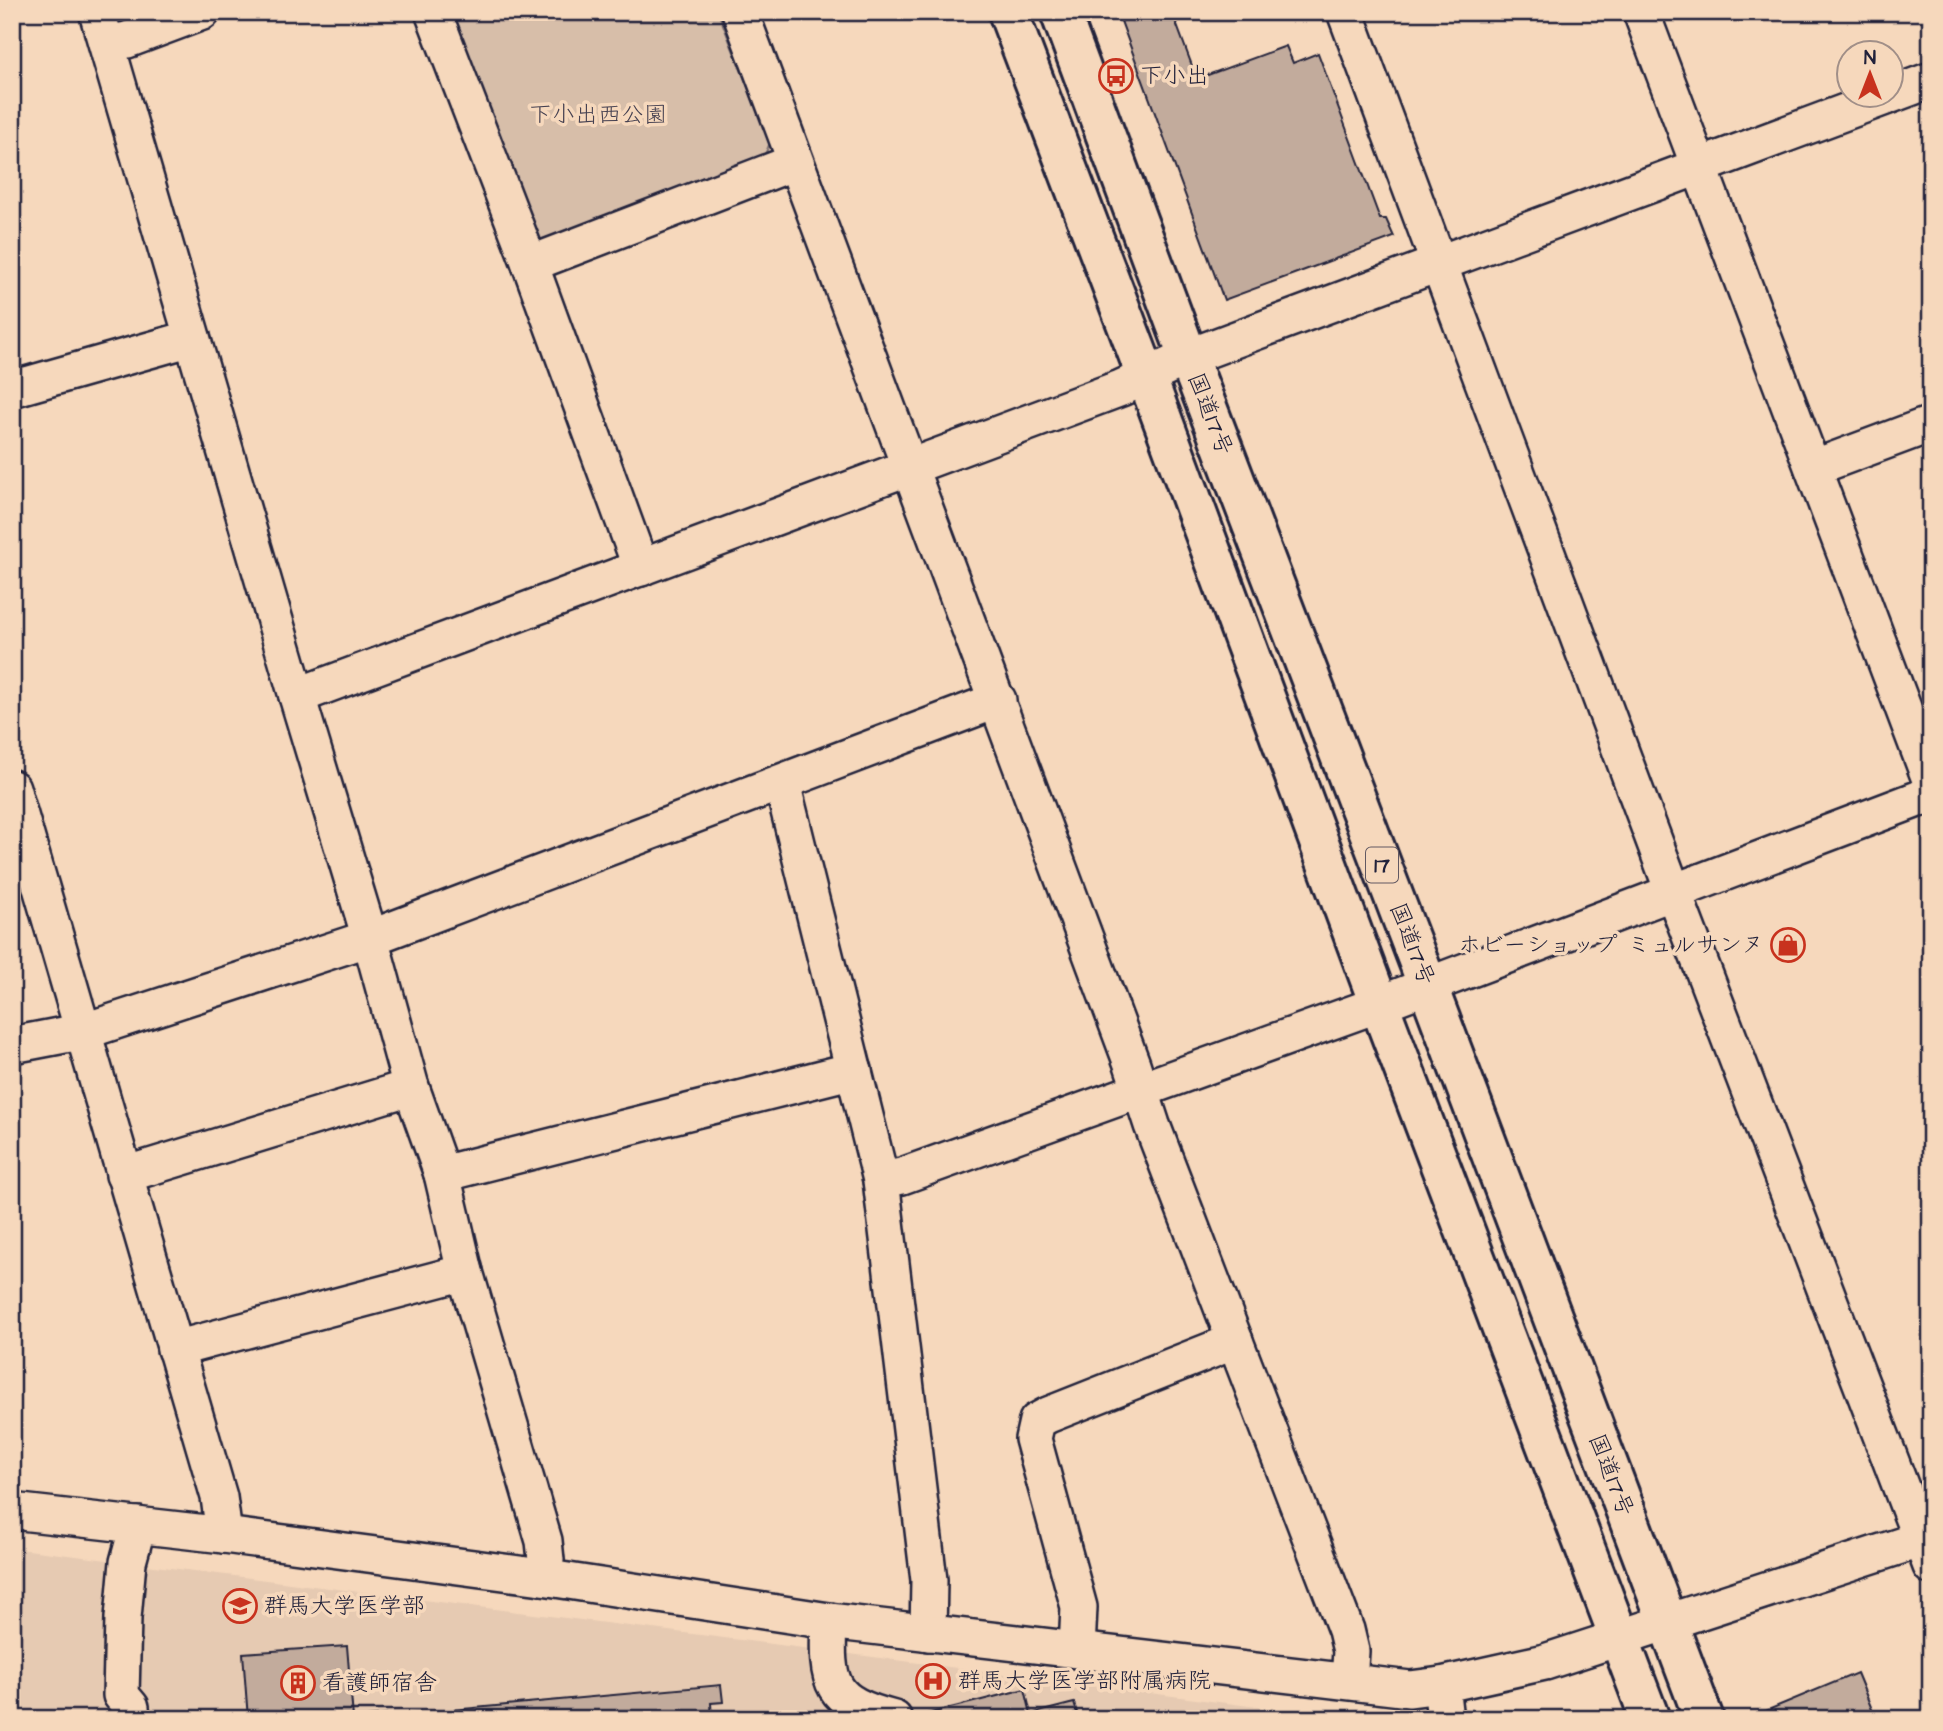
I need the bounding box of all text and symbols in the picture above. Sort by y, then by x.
north arrow [1834,38,1904,108]
text: N [1864,45,1876,72]
bus stop icon: 下小出 [1097,57,1135,95]
place label: 下小出 [1140,60,1209,92]
park label: 下小出西公園 [529,99,667,131]
street label: 国道17号 [1180,368,1240,460]
road number: 17 [1366,848,1398,882]
street label: 国道17号 [1382,898,1442,990]
shop icon: ホビーショップ ミュルサンヌ [1769,926,1807,964]
place label: ホビーショップ ミュルサンヌ [1458,929,1764,961]
street label: 国道17号 [1581,1429,1641,1521]
school or university icon: 群馬大学医学部 [221,1587,259,1625]
place label: 群馬大学医学部 [264,1590,425,1622]
hospital icon: 群馬大学医学部附属病院 [914,1662,952,1700]
building icon: 看護師宿舎 [279,1664,317,1702]
place label: 群馬大学医学部附属病院 [958,1665,1211,1697]
place label: 看護師宿舎 [322,1667,437,1699]

